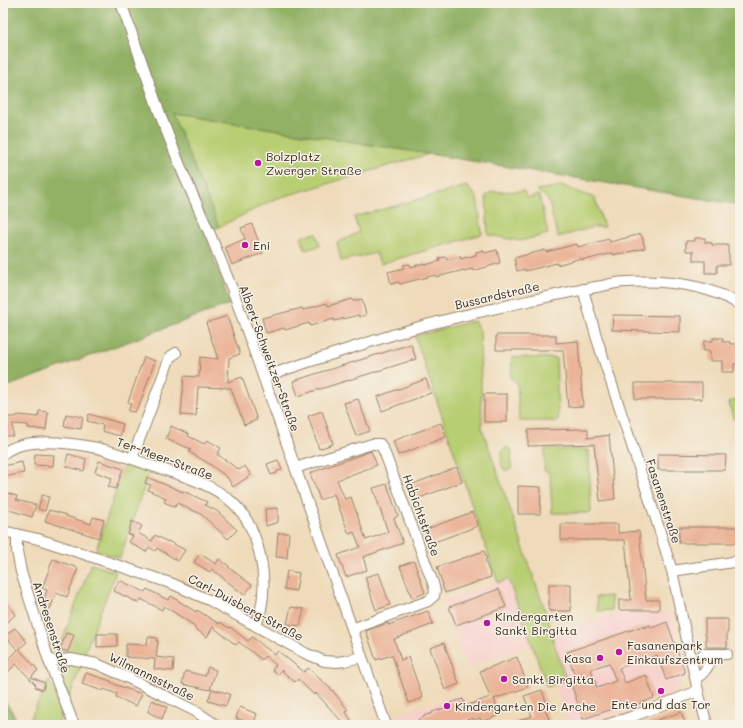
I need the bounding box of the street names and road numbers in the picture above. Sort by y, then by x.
street label: Bussardstraße [453,277,541,313]
street label: Albert-Schweitzer-Straße [236,283,304,433]
street label: Ter-Meer-Straße [115,433,215,483]
street label: Fasanenstraße [643,457,685,545]
street label: Habichtstraße [400,472,444,558]
street label: Carl-Duisberg-Straße [186,570,306,644]
street label: Andresenstraße [30,579,74,675]
street label: Wilmannsstraße [107,648,197,704]

